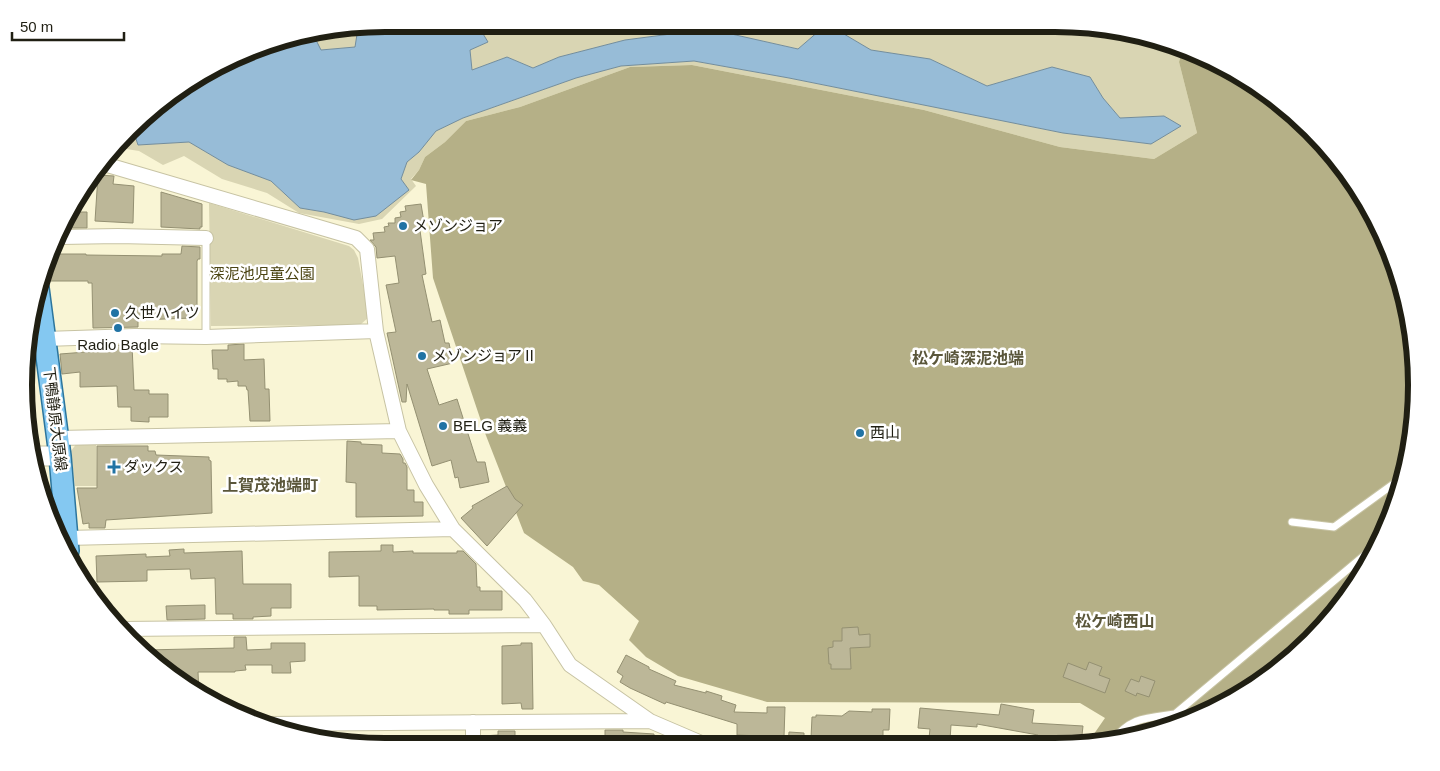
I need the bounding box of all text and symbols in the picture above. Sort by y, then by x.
scale bar [12,10,125,42]
text: 50 m [20,18,53,35]
place label: メゾンジョア [413,217,503,234]
marker: メゾンジョア [397,220,409,232]
park label: 深泥池児童公園 [209,265,315,282]
place label: 久世ハイツ [125,304,200,321]
marker: 久世ハイツ [109,307,121,319]
marker: Radio Bagle [112,322,124,334]
place label: Radio Bagle [77,336,159,353]
place label: メゾンジョアⅡ [432,347,537,364]
marker: メゾンジョアⅡ [416,350,428,362]
district label: 松ケ崎深泥池端 [912,350,1024,367]
street label: 下鴨静原大原線 [41,366,70,472]
place label: BELG 義義 [453,417,527,434]
marker: BELG 義義 [437,420,449,432]
place label: 西山 [870,424,900,441]
marker: 西山 [854,427,866,439]
place label: ダックス [124,458,184,475]
marker: ダックス [108,461,120,473]
district label: 上賀茂池端町 [222,477,318,494]
district label: 松ケ崎西山 [1075,613,1155,630]

